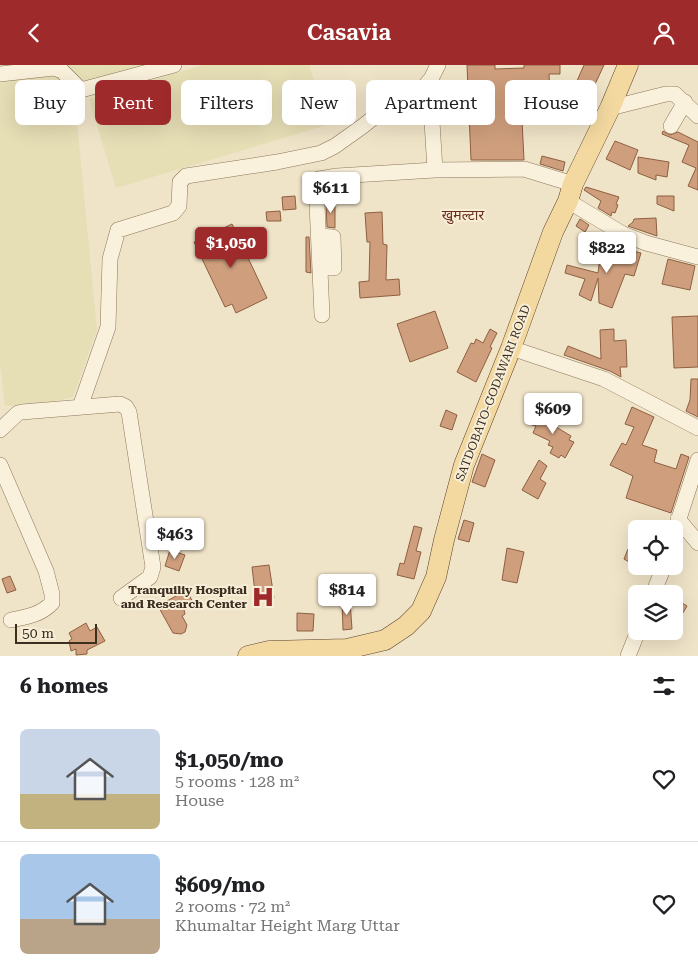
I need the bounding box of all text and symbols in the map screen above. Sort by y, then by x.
icon: back [20,19,48,47]
icon: person [650,19,678,47]
text: Casavia [307,20,391,45]
chip: Buy [15,80,85,125]
chip: Rent [95,80,171,125]
chip: Filters [181,80,272,125]
chip: New [282,80,356,125]
chip: Apartment [366,80,495,125]
chip: House [505,80,597,125]
pin: $611 [301,171,361,214]
text: $611 [313,178,349,197]
district label: खुमल्टार [442,207,484,225]
pin: $1,050 [190,227,272,269]
pin: $822 [577,231,637,274]
text: $1,050 [206,233,256,252]
text: $822 [589,238,625,257]
street label: SATDOBATO-GODAWARI ROAD [453,303,533,483]
pin: $609 [523,393,583,435]
text: $609 [535,399,571,418]
pin: $463 [145,517,205,560]
map controls [628,520,683,640]
button: locate [628,520,683,575]
text: $463 [157,524,193,543]
pin: $814 [317,573,377,616]
text: $814 [329,580,365,599]
place label: Tranquiliy Hospital and Research Center [121,583,248,611]
hospital icon: Tranquiliy Hospital and Research Center [250,584,276,610]
button: layers [628,585,683,640]
scale bar [15,621,98,644]
text: 50 m [22,625,54,641]
icon: filters [650,672,678,700]
text: 6 homes [20,674,108,698]
text: $1,050/mo [175,748,284,772]
icon: home [60,749,120,809]
icon: heart [650,765,678,793]
text: 5 rooms · 128 m² [175,772,299,791]
text: House [175,791,224,810]
text: $609/mo [175,873,265,897]
icon: home [60,874,120,934]
icon: heart [650,890,678,918]
text: 2 rooms · 72 m² [175,897,290,916]
text: Khumaltar Height Marg Uttar [175,916,400,935]

